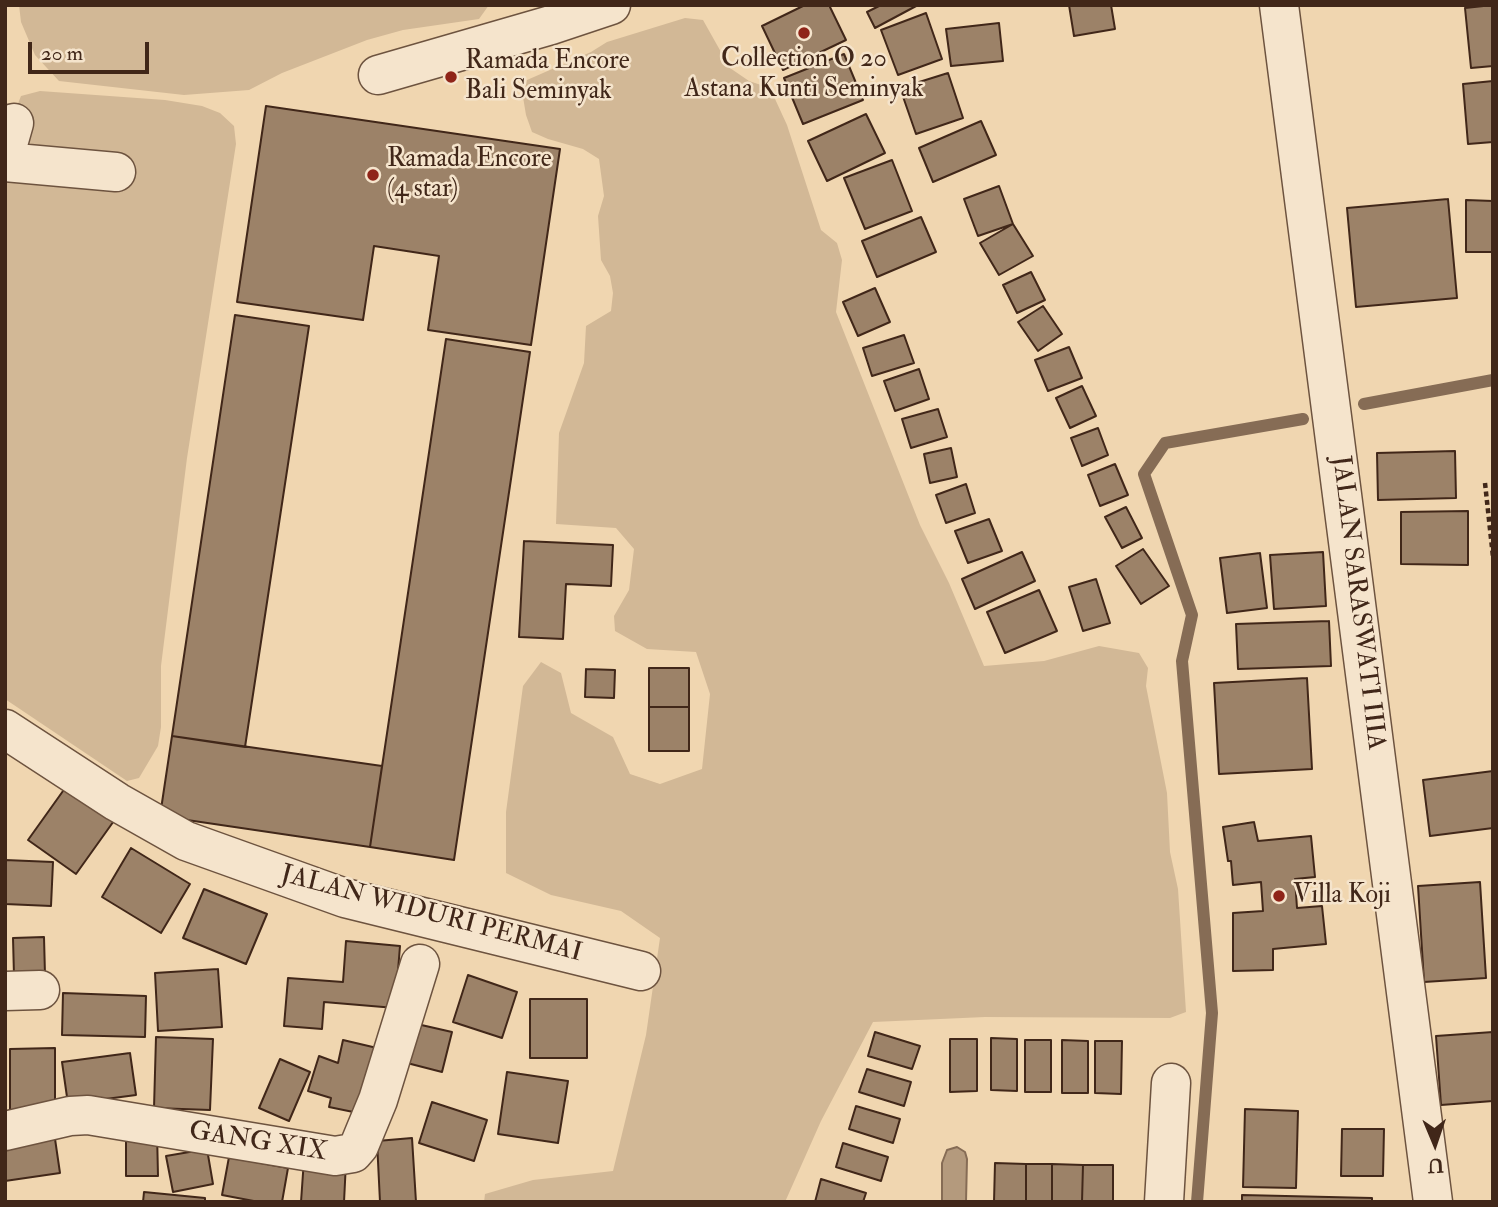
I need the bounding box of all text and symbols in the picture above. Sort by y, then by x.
marker: Collection O 20 Astana Kunti Seminyak [796,25,812,41]
scale bar [32,28,152,72]
text: 20 m [41,40,83,67]
place label: Collection O 20 Astana Kunti Seminyak [684,44,924,106]
place label: Ramada Encore Bali Seminyak [465,46,630,108]
marker: Ramada Encore Bali Seminyak [443,69,459,85]
place label: Ramada Encore (4 star) [387,144,552,206]
marker: Ramada Encore (4 star) [365,167,381,183]
street label: JALAN SARASWATI IIIA [1323,454,1391,752]
street label: JALAN WIDURI PERMAI [277,860,585,970]
place label: Villa Koji [1293,880,1391,912]
marker: Villa Koji [1271,888,1287,904]
north arrow [1400,1109,1470,1179]
street label: GANG XIX [187,1117,329,1169]
text: U [1427,1153,1444,1177]

